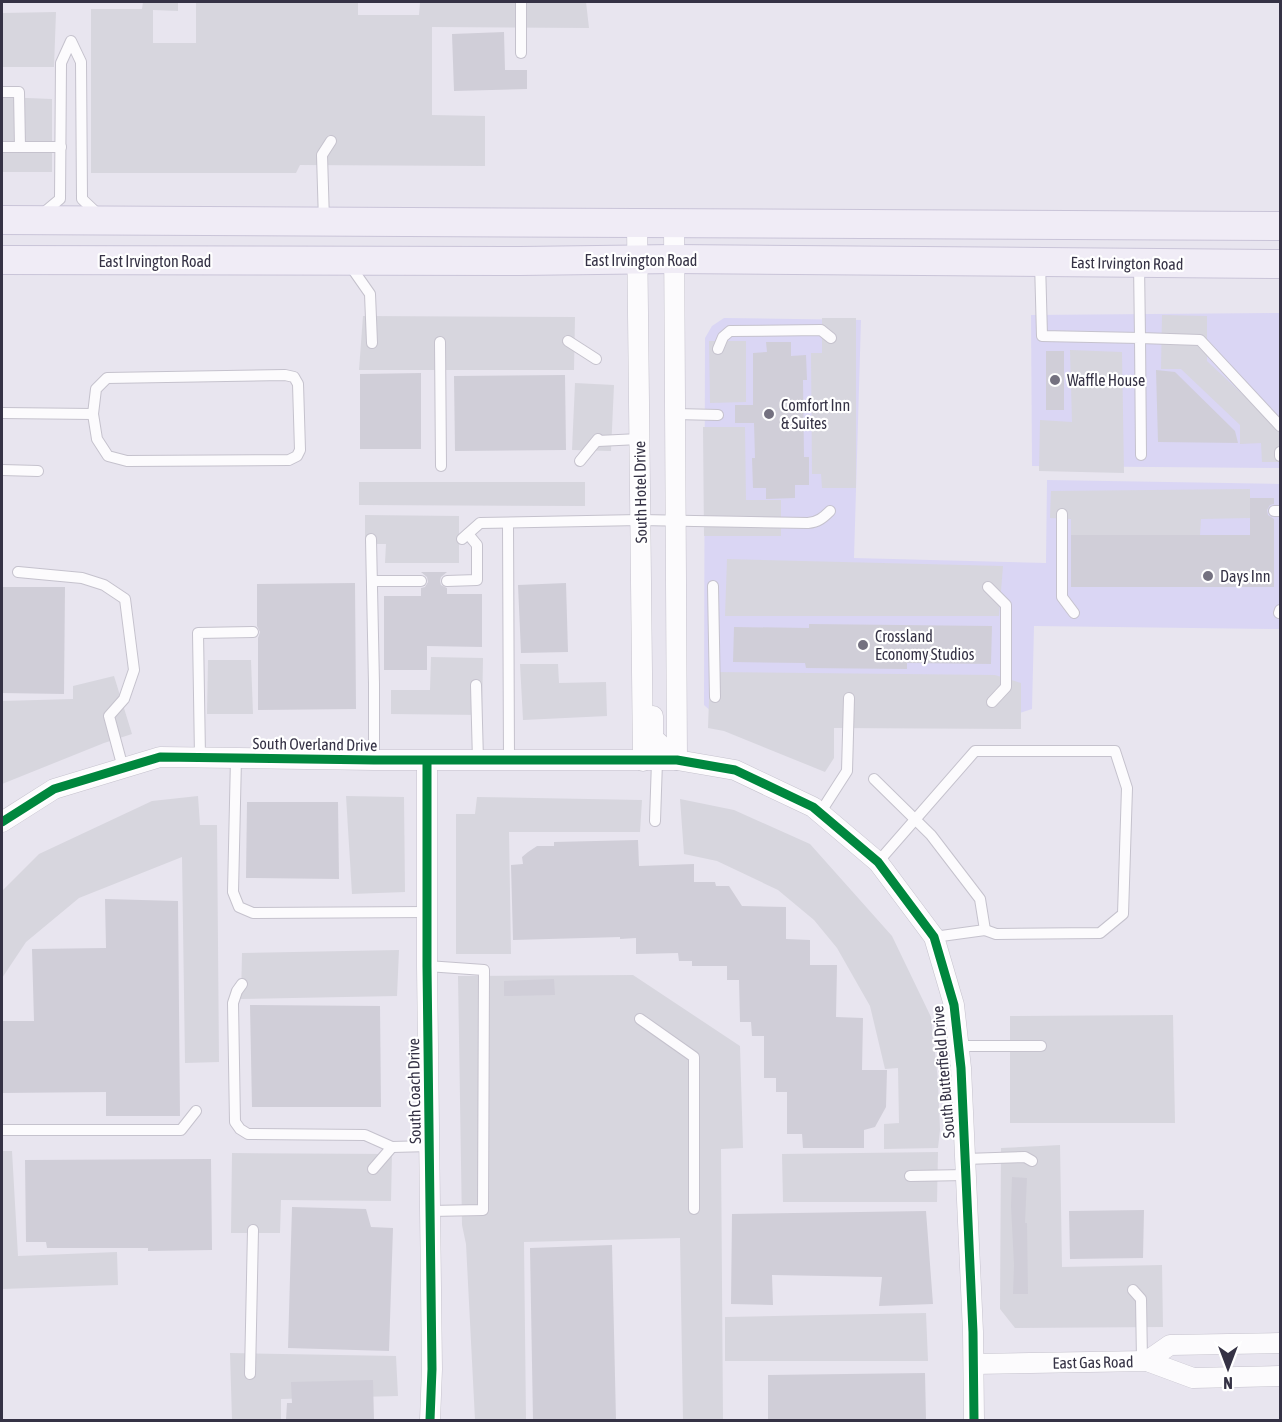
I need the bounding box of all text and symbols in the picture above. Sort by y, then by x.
street label: East Irvington Road [585,251,697,270]
street label: East Irvington Road [99,252,211,271]
street label: East Irvington Road [1070,253,1184,274]
place label: Waffle House [1067,371,1145,389]
marker: Waffle House [1048,373,1062,387]
place label: Comfort Inn & Suites [781,396,850,432]
marker: Comfort Inn & Suites [762,407,776,421]
street label: South Hotel Drive [630,441,650,543]
place label: Days Inn [1220,567,1270,586]
marker: Days Inn [1201,569,1215,583]
place label: Crossland Economy Studios [875,627,975,664]
marker: Crossland Economy Studios [856,638,870,652]
street label: South Overland Drive [253,734,377,754]
street label: South Butterfield Drive [928,1005,958,1139]
street label: South Coach Drive [404,1038,424,1144]
north arrow [1198,1338,1258,1398]
street label: East Gas Road [1052,1352,1134,1372]
text: N [1223,1374,1233,1392]

